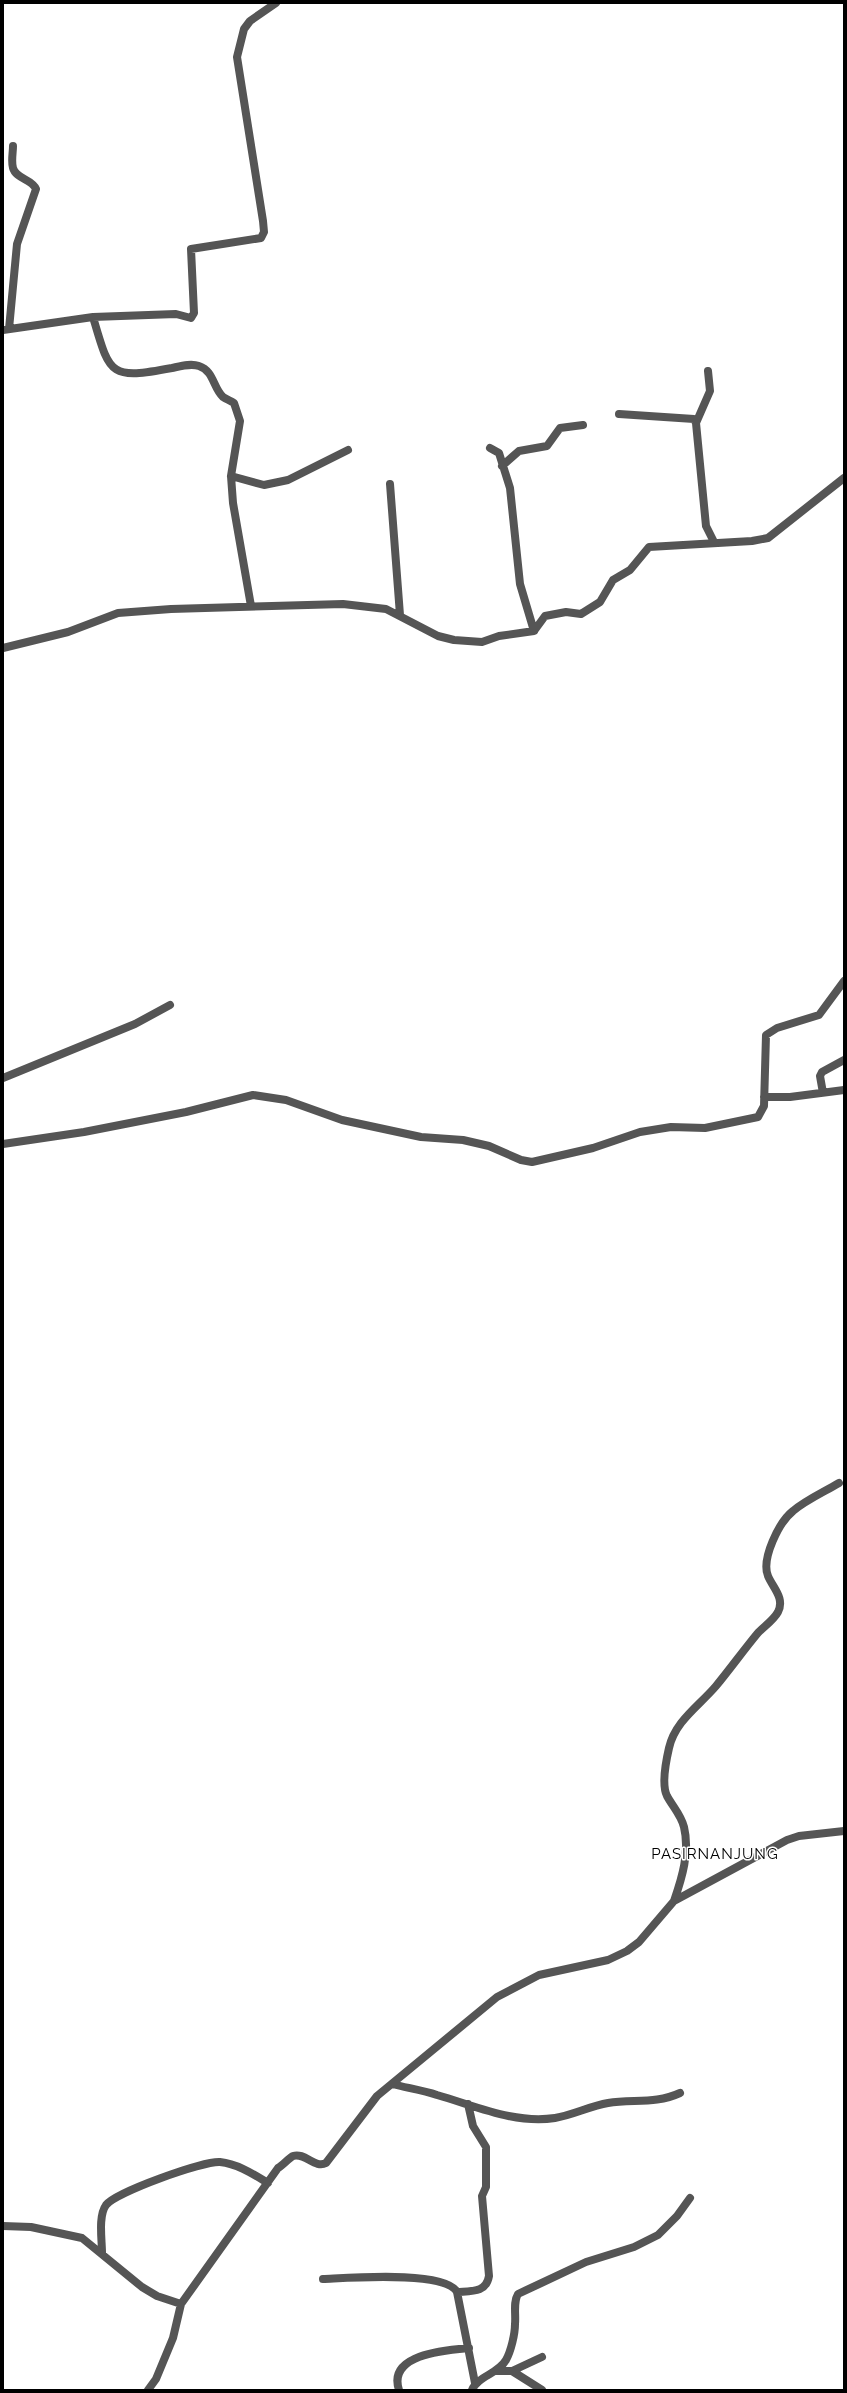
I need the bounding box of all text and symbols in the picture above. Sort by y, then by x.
district label: PASIRNANJUNG [651,1845,779,1863]

